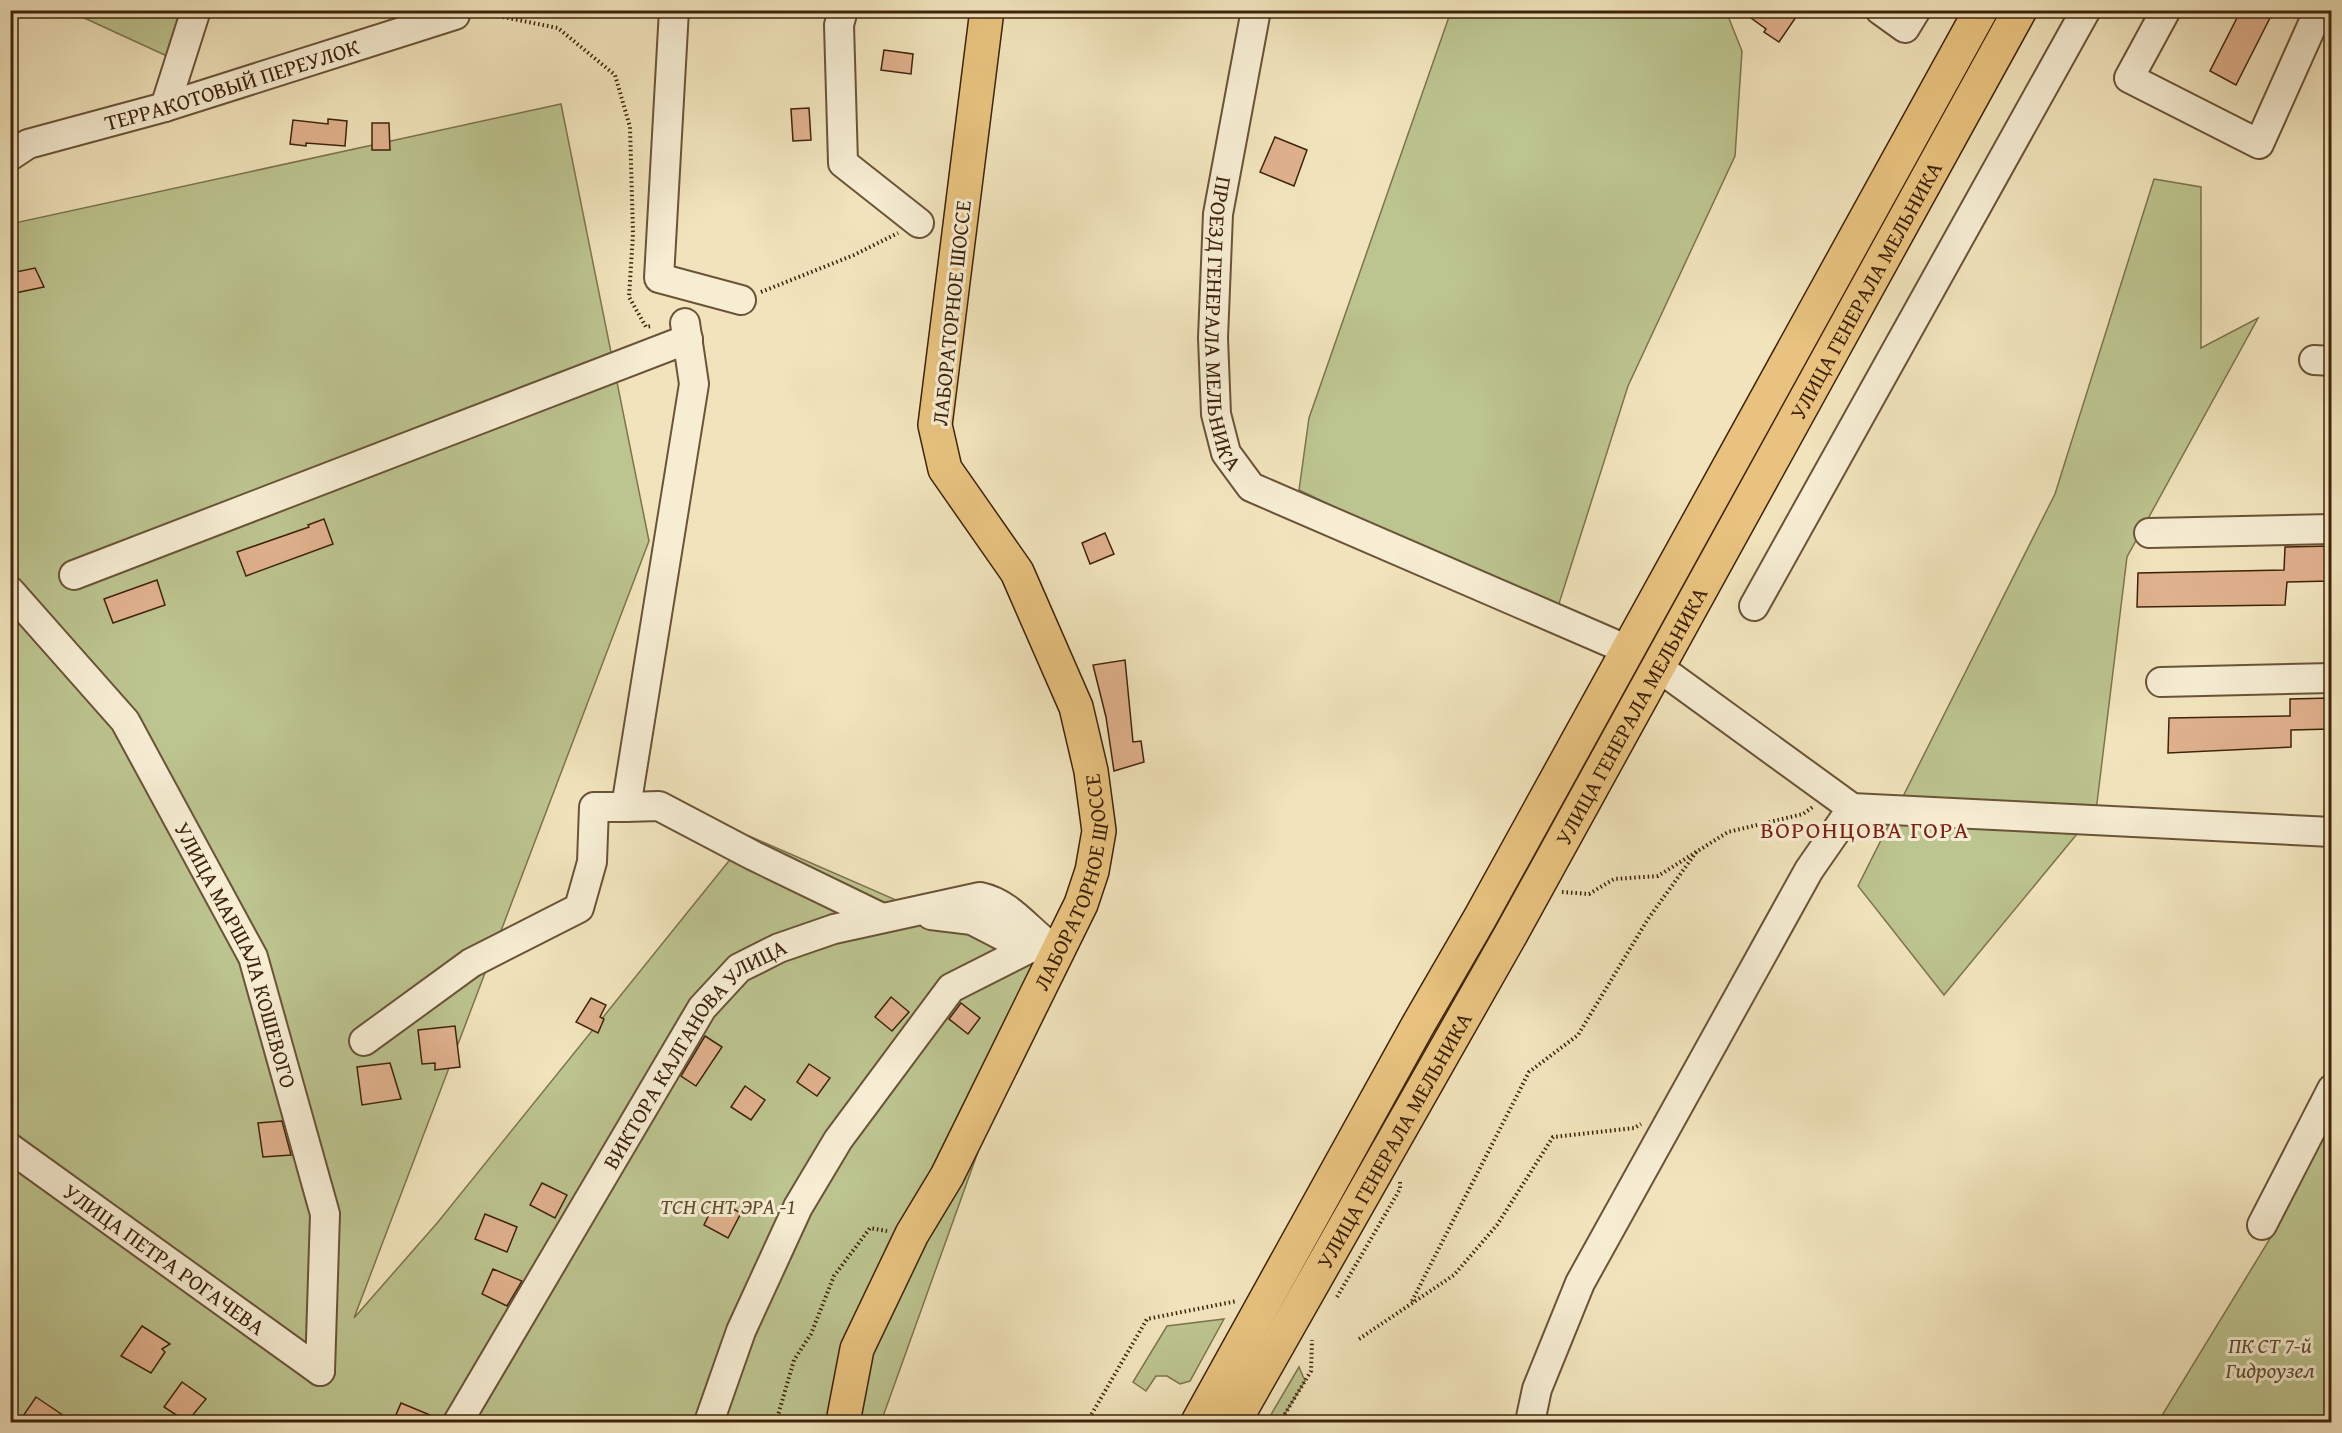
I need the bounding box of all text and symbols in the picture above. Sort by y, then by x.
street label: ТЕРРАКОТОВЫЙ ПЕРЕУЛОК [101,30,364,139]
street label: УЛИЦА ГЕНЕРАЛА МЕЛЬНИКА [1781,155,1950,425]
street label: ПРОЕЗД ГЕНЕРАЛА МЕЛЬНИКА [1197,174,1250,478]
street label: ЛАБОРАТОРНОЕ ШОССЕ [923,199,979,427]
street label: УЛИЦА ГЕНЕРАЛА МЕЛЬНИКА [1547,581,1715,851]
street label: ЛАБОРАТОРНОЕ ШОССЕ [1025,772,1116,995]
district label: ВОРОНЦОВА ГОРА [1760,812,1970,847]
street label: УЛИЦА МАРШАЛА КОШЕВОГО [167,816,305,1092]
street label: ВИКТОРА КАЛГАНОВА УЛИЦА [595,931,792,1175]
street label: УЛИЦА ГЕНЕРАЛА МЕЛЬНИКА [1308,1005,1480,1274]
street label: УЛИЦА ПЕТРА РОГАЧЕВА [57,1175,272,1343]
park label: ТСН СНТ ЭРА -1 [660,1190,796,1222]
park label: ПК СТ 7-й Гидроузел [2224,1329,2315,1386]

